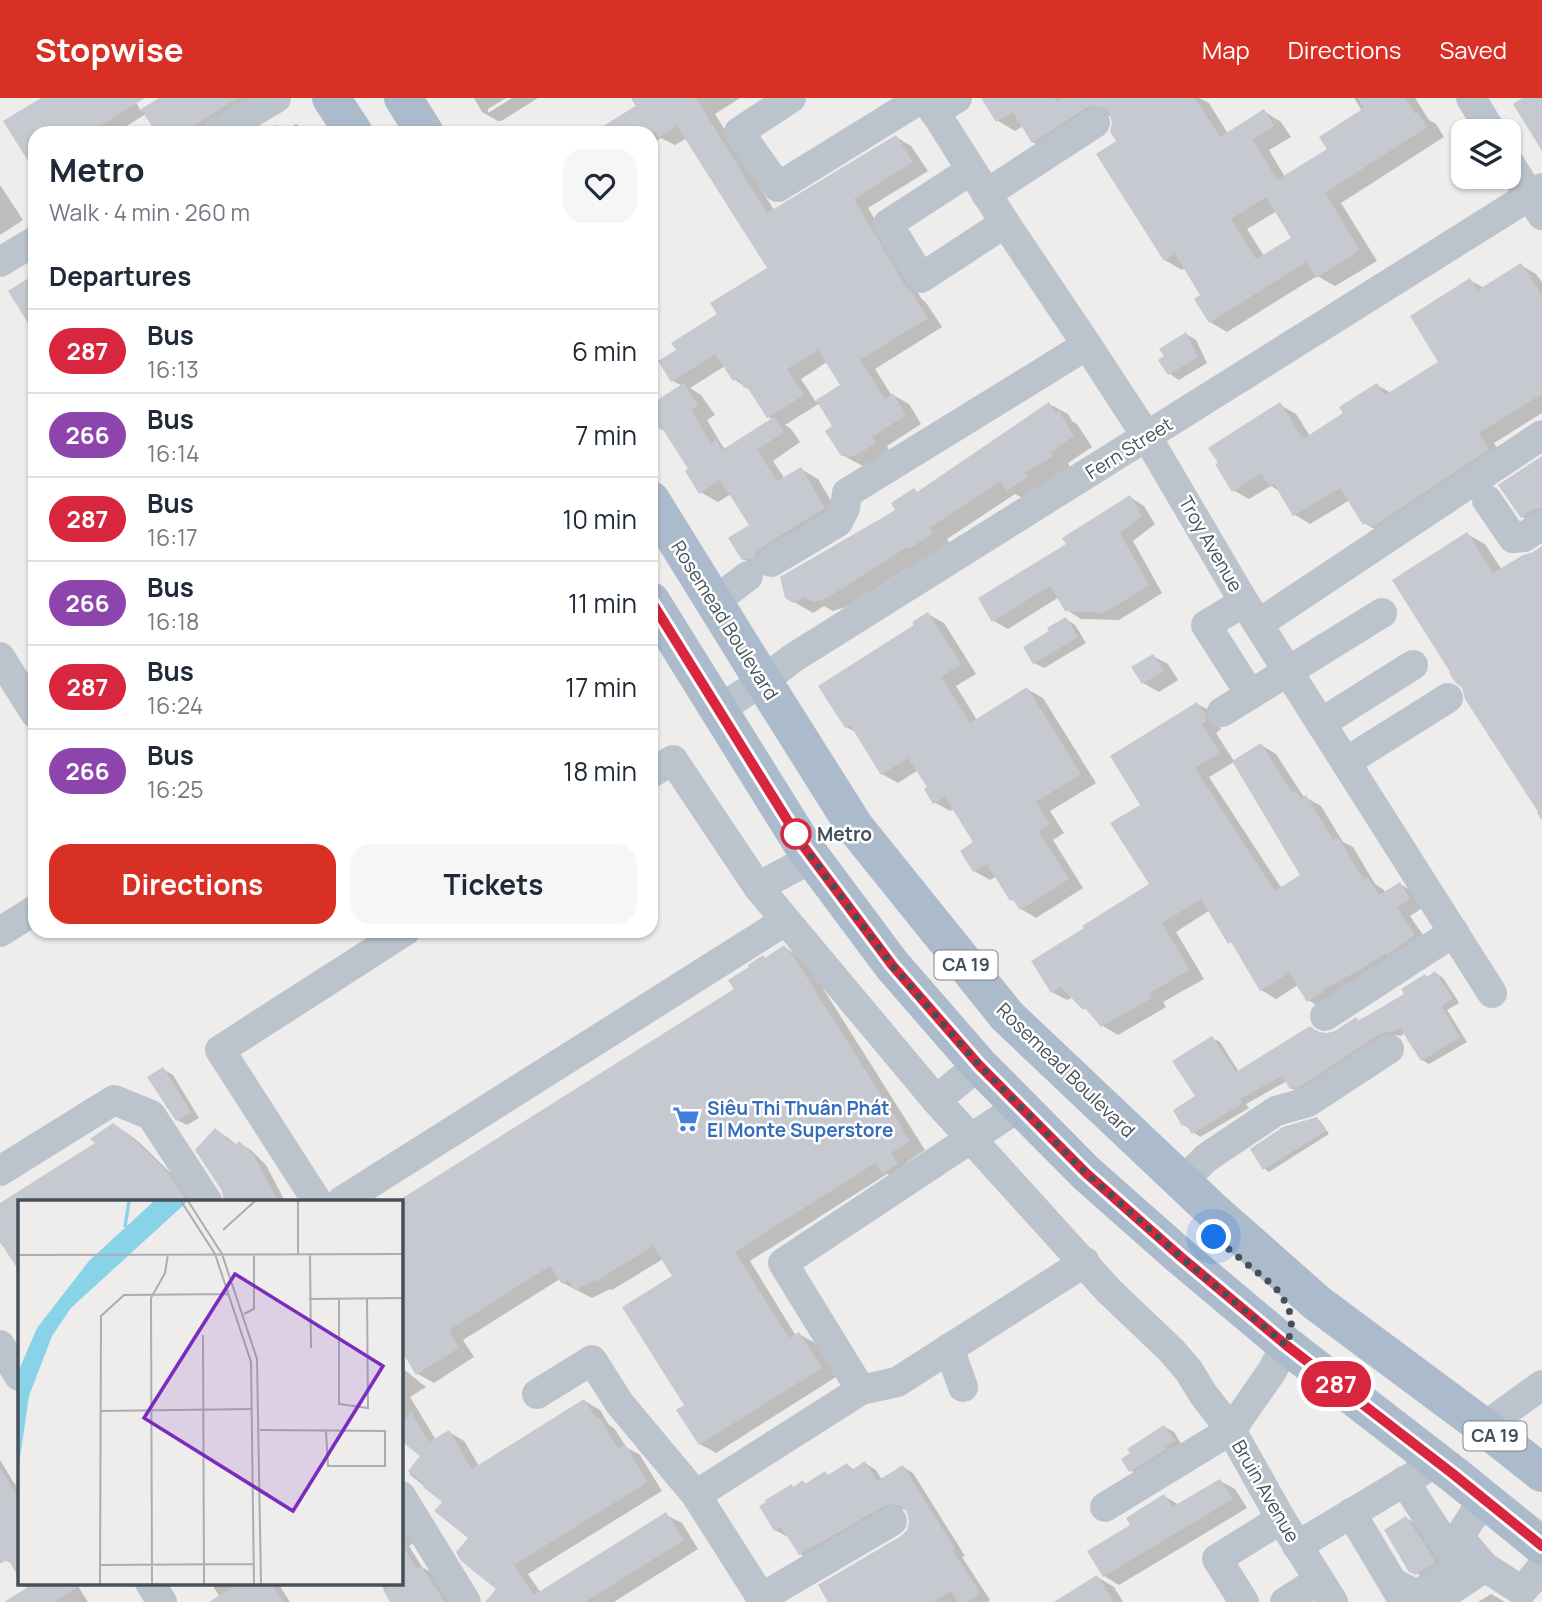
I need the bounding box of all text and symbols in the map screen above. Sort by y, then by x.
text: Stopwise [35,27,184,72]
text: Map [1202,33,1250,66]
text: Directions [1288,33,1401,66]
text: Saved [1439,33,1507,66]
map controls [1451,119,1521,189]
button: layers [1451,119,1521,189]
text: Metro [49,147,145,192]
button: heart [563,149,637,223]
text: Walk · 4 min · 260 m [49,196,250,228]
text: Departures [49,258,191,294]
text: Bus [147,317,194,353]
text: 6 min [572,333,637,369]
text: 287 [67,334,108,367]
text: 16:13 [147,353,199,385]
text: Bus [147,401,194,437]
street label: Fern Street [1080,411,1178,485]
text: 7 min [575,417,637,453]
text: 266 [65,418,110,451]
text: 16:14 [147,437,200,469]
text: Bus [147,485,194,521]
street label: Troy Avenue [1173,491,1249,597]
text: 10 min [562,501,637,537]
text: 287 [67,502,108,535]
text: 16:17 [147,521,198,553]
street label: Rosemead Boulevard [665,535,785,705]
text: Bus [147,569,194,605]
text: 11 min [568,585,637,621]
text: 266 [65,586,110,619]
text: 16:18 [147,605,199,637]
text: Bus [147,653,194,689]
text: 17 min [565,669,637,705]
text: 287 [67,670,108,703]
text: 16:24 [147,689,203,721]
text: Bus [147,737,194,773]
text: 18 min [563,753,637,789]
text: 266 [65,754,110,787]
text: 16:25 [147,773,204,805]
marker: Metro [781,819,811,849]
place label: Metro [817,821,872,847]
button: Directions [49,844,336,924]
button: Tickets [350,844,637,924]
road number: CA 19 [934,950,998,980]
street label: Rosemead Boulevard [991,997,1141,1143]
place label: Siêu Thi Thuân Phát El Monte Superstore [707,1095,893,1143]
supermarket icon: Siêu Thi Thuân Phát El Monte Superstore [671,1104,701,1134]
inset map [18,1200,402,1584]
your location [1196,1219,1231,1254]
line badge: 287 [1296,1361,1376,1407]
text: 287 [1315,1367,1357,1400]
road number: CA 19 [1464,1422,1526,1450]
street label: Bruin Avenue [1226,1435,1306,1547]

